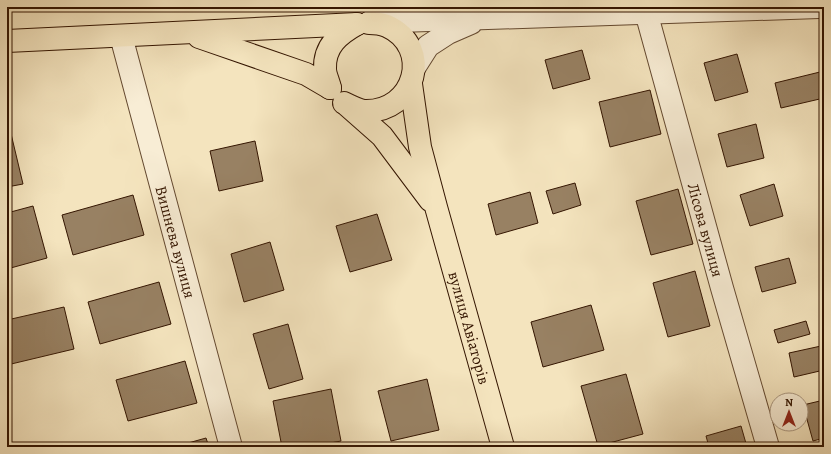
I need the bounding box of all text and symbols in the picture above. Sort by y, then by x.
street label: Лісова вулиця [682,181,729,280]
street label: Вишнева вулиця [150,183,201,301]
street label: вулиця Авіаторів [442,269,495,387]
north arrow [769,392,809,432]
text: N [785,395,793,410]

